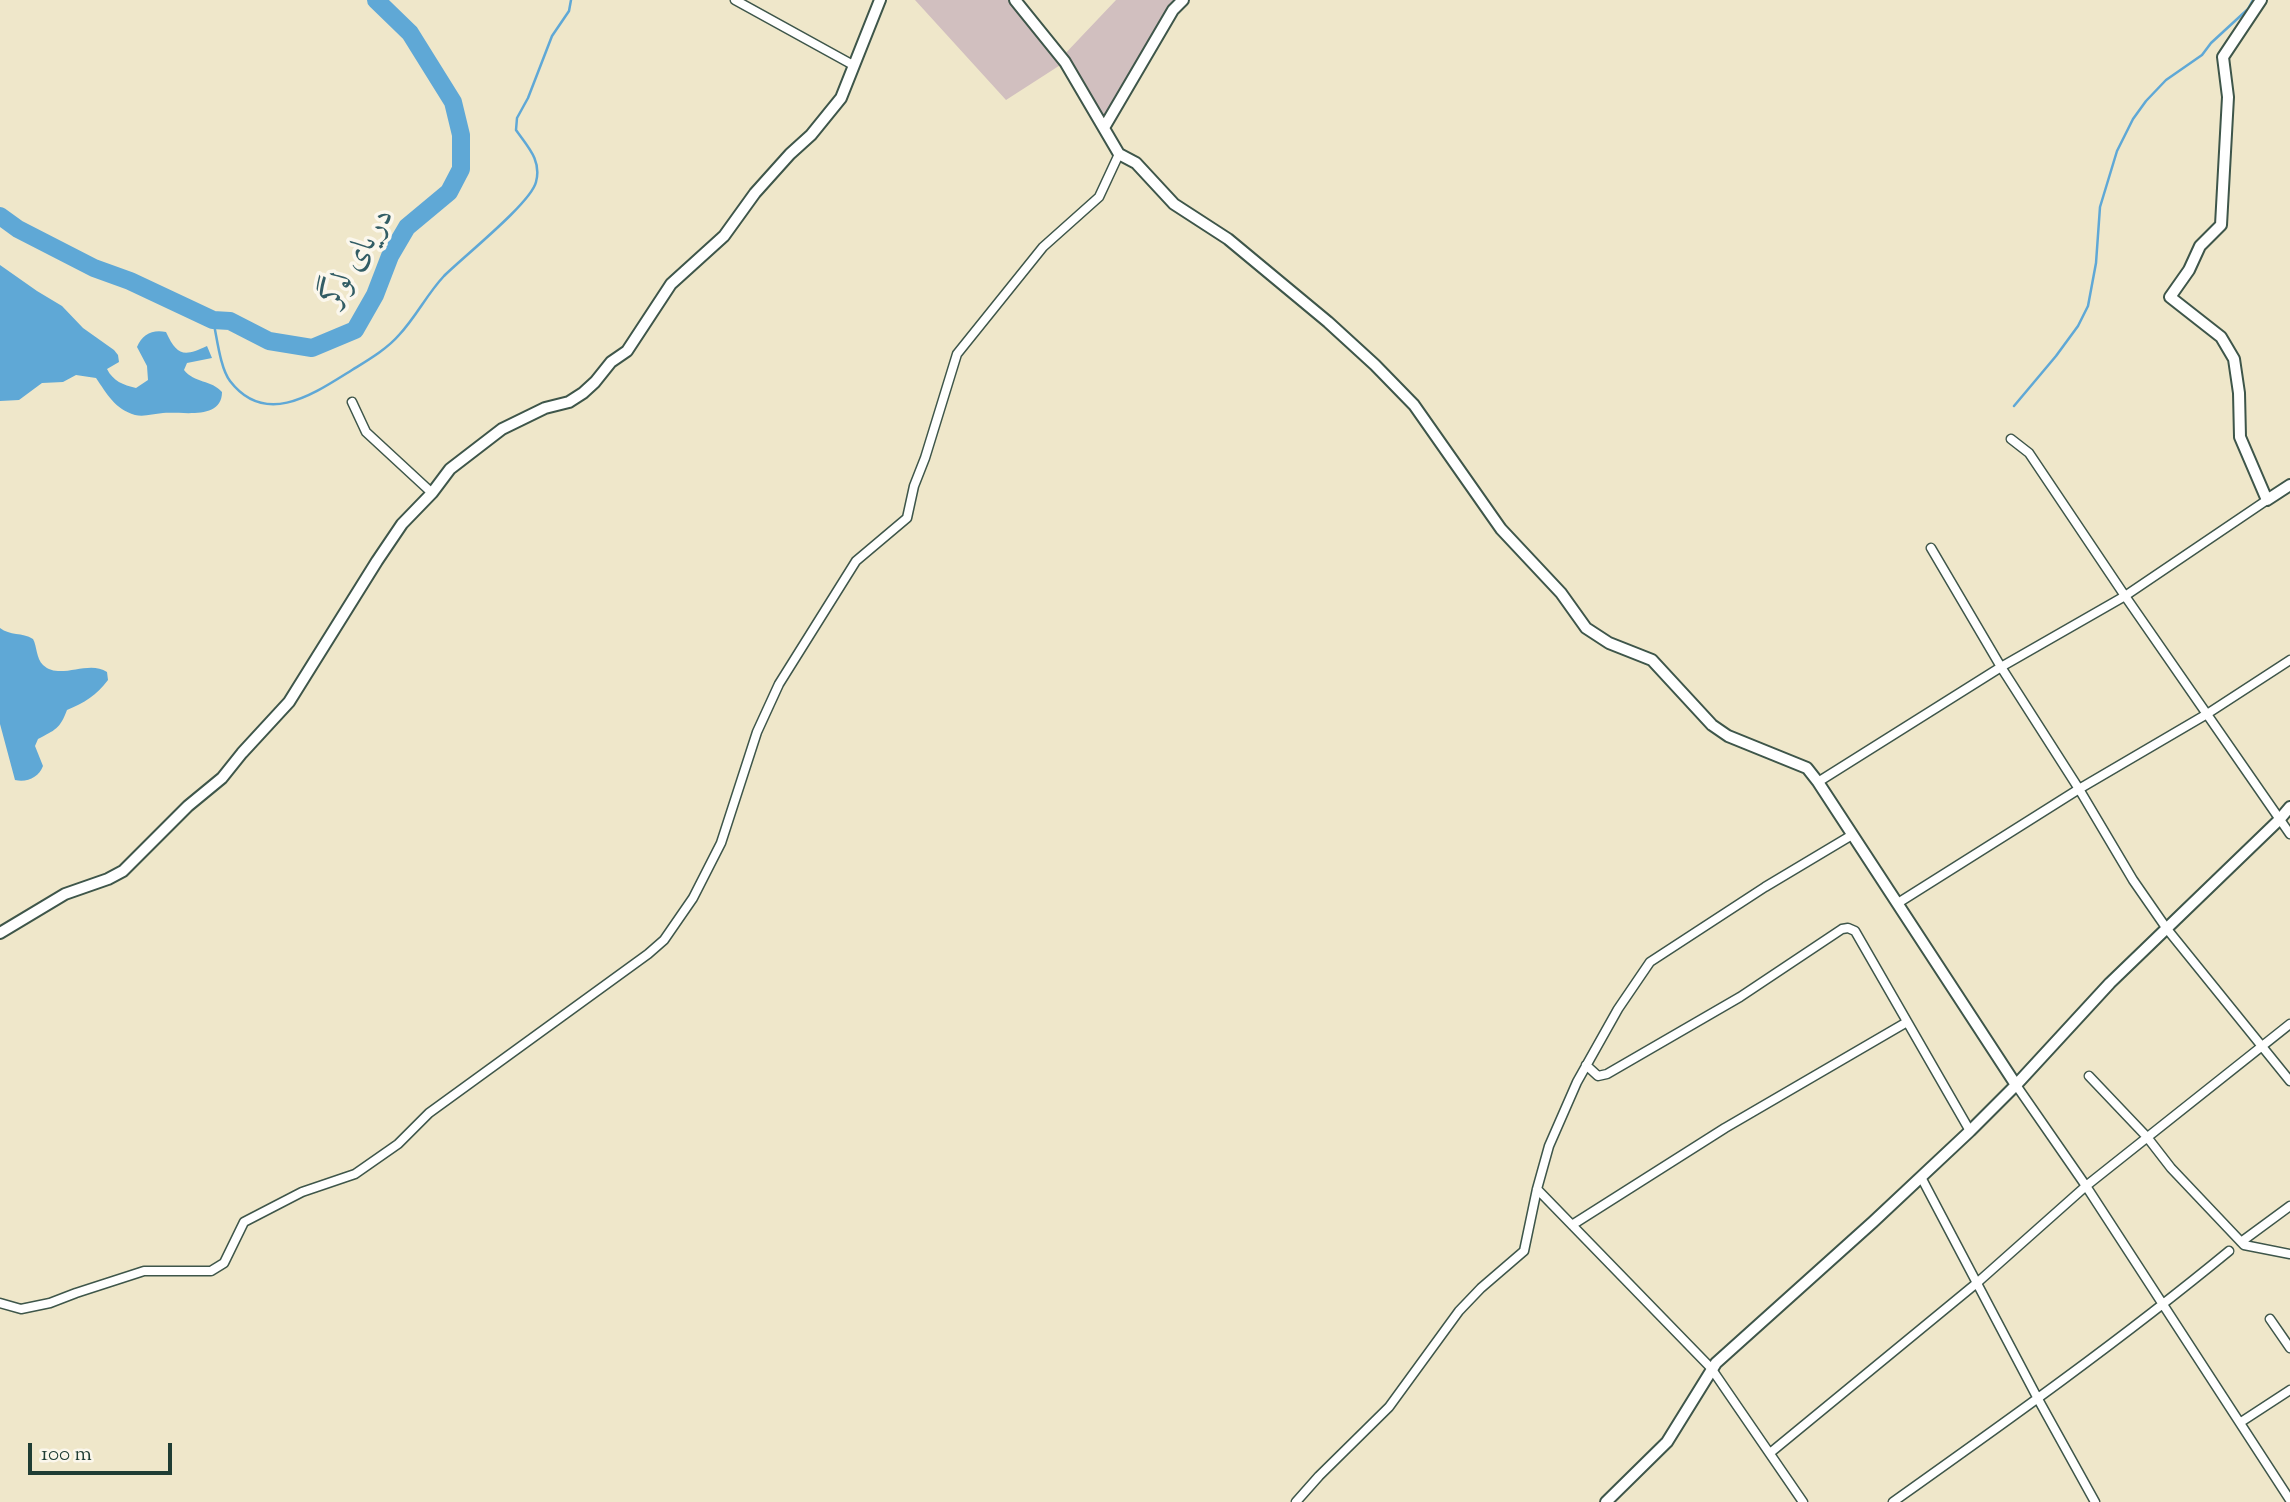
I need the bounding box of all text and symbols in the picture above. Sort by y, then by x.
water label: دریای لوگر [315,201,405,315]
scale bar [32,1428,175,1472]
text: 100 m [41,1440,92,1470]

